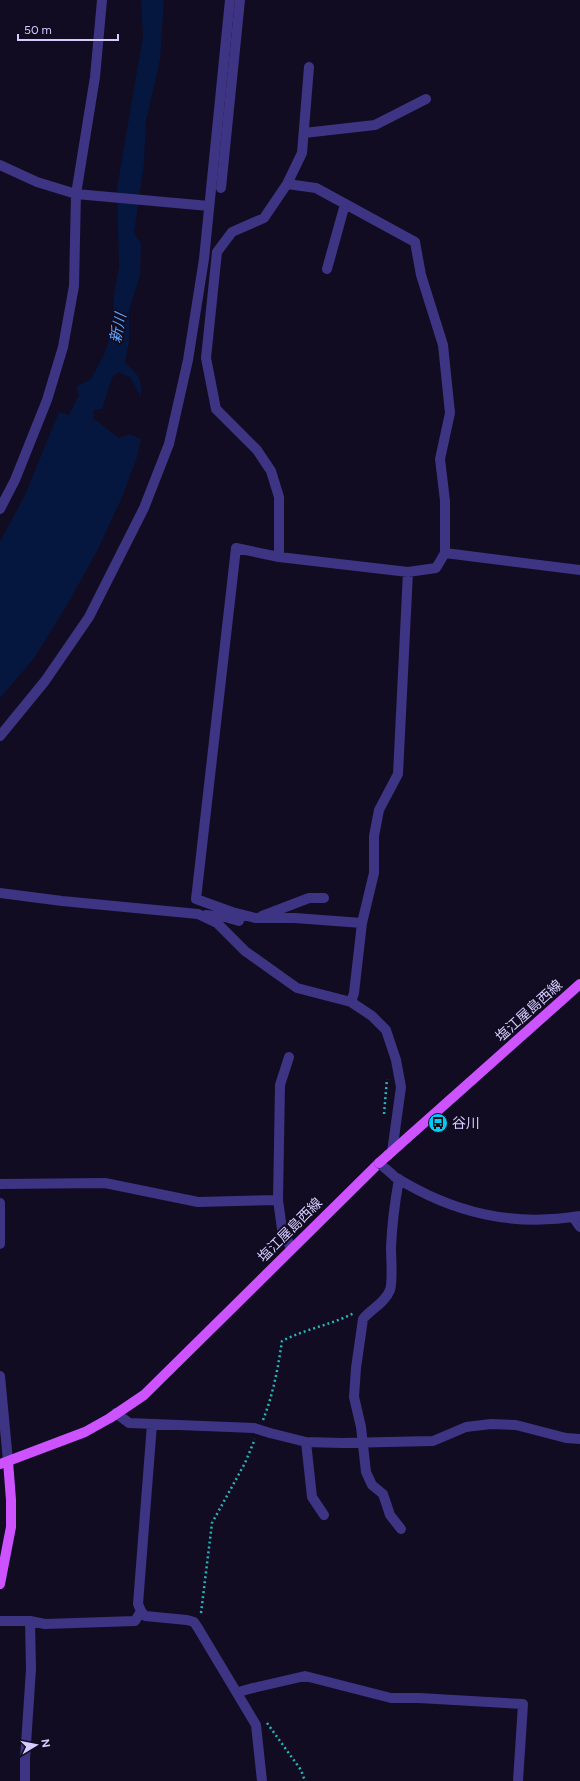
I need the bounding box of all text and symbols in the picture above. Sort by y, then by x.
scale bar [18,16,118,42]
text: 50 m [24,23,52,37]
water label: 新川 [106,310,130,344]
street label: 塩江屋島西線 [492,977,566,1045]
bus stop icon: 谷川 [427,1112,449,1134]
place label: 谷川 [452,1115,480,1132]
street label: 塩江屋島西線 [254,1194,326,1266]
north arrow [16,1725,56,1765]
text: N [38,1738,52,1749]

